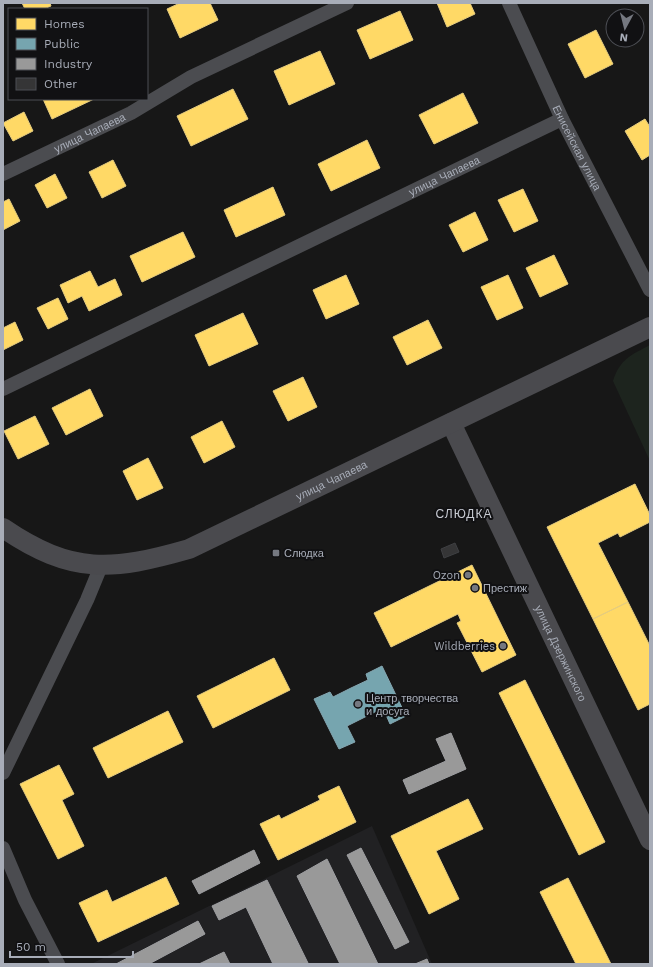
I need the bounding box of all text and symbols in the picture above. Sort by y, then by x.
legend [8,8,148,100]
north arrow [605,8,645,48]
text: Homes [44,17,85,31]
text: N [619,30,629,44]
text: Public [44,37,80,51]
text: Industry [44,57,93,71]
text: Other [44,77,77,91]
street label: Енисейская улица [550,103,605,193]
street label: улица Чапаева [52,110,128,155]
street label: улица Чапаева [406,153,483,199]
street label: улица Чапаева [294,457,370,503]
district label: СЛЮДКА [436,507,492,521]
place label: Слюдка [284,547,325,560]
marker: Слюдка [271,548,281,558]
place label: Ozon [433,569,460,582]
marker: Ozon [463,570,473,580]
place label: Престиж [483,582,528,595]
marker: Престиж [470,583,480,593]
street label: улица Дзержинского [532,603,589,703]
place label: Wildberries [434,640,495,653]
marker: Wildberries [498,641,508,651]
place label: Центр творчества и досуга [366,692,459,718]
marker: Центр творчества и досуга [353,699,363,709]
scale bar [10,933,133,959]
text: 50 m [16,940,46,954]

